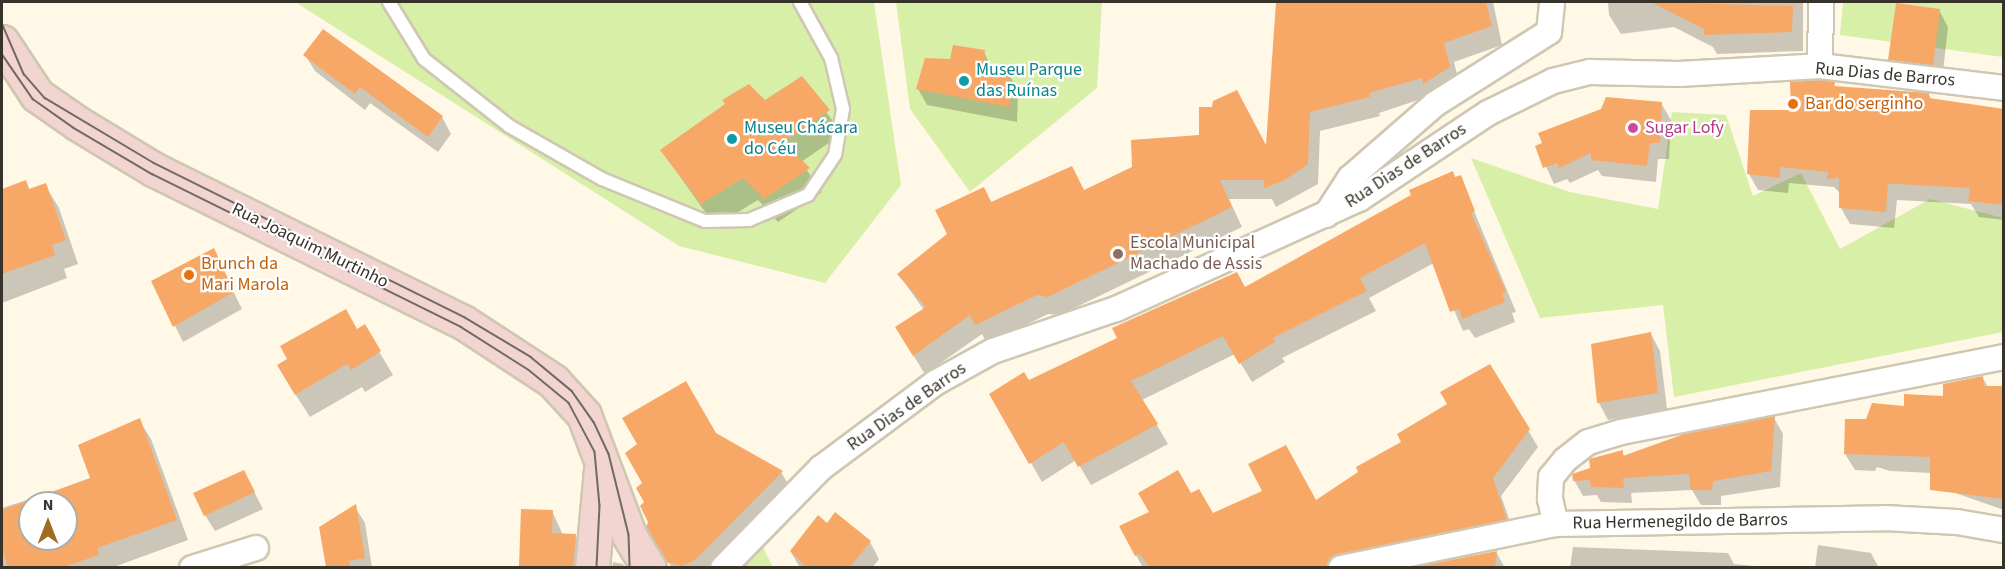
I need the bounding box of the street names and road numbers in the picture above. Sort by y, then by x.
street label: Rua Dias de Barros [1814,58,1956,92]
street label: Rua Dias de Barros [1341,119,1471,213]
street label: Rua Joaquim Murtinho [228,199,392,293]
street label: Rua Dias de Barros [843,358,971,456]
street label: Rua Hermenegildo de Barros [1572,509,1788,535]

